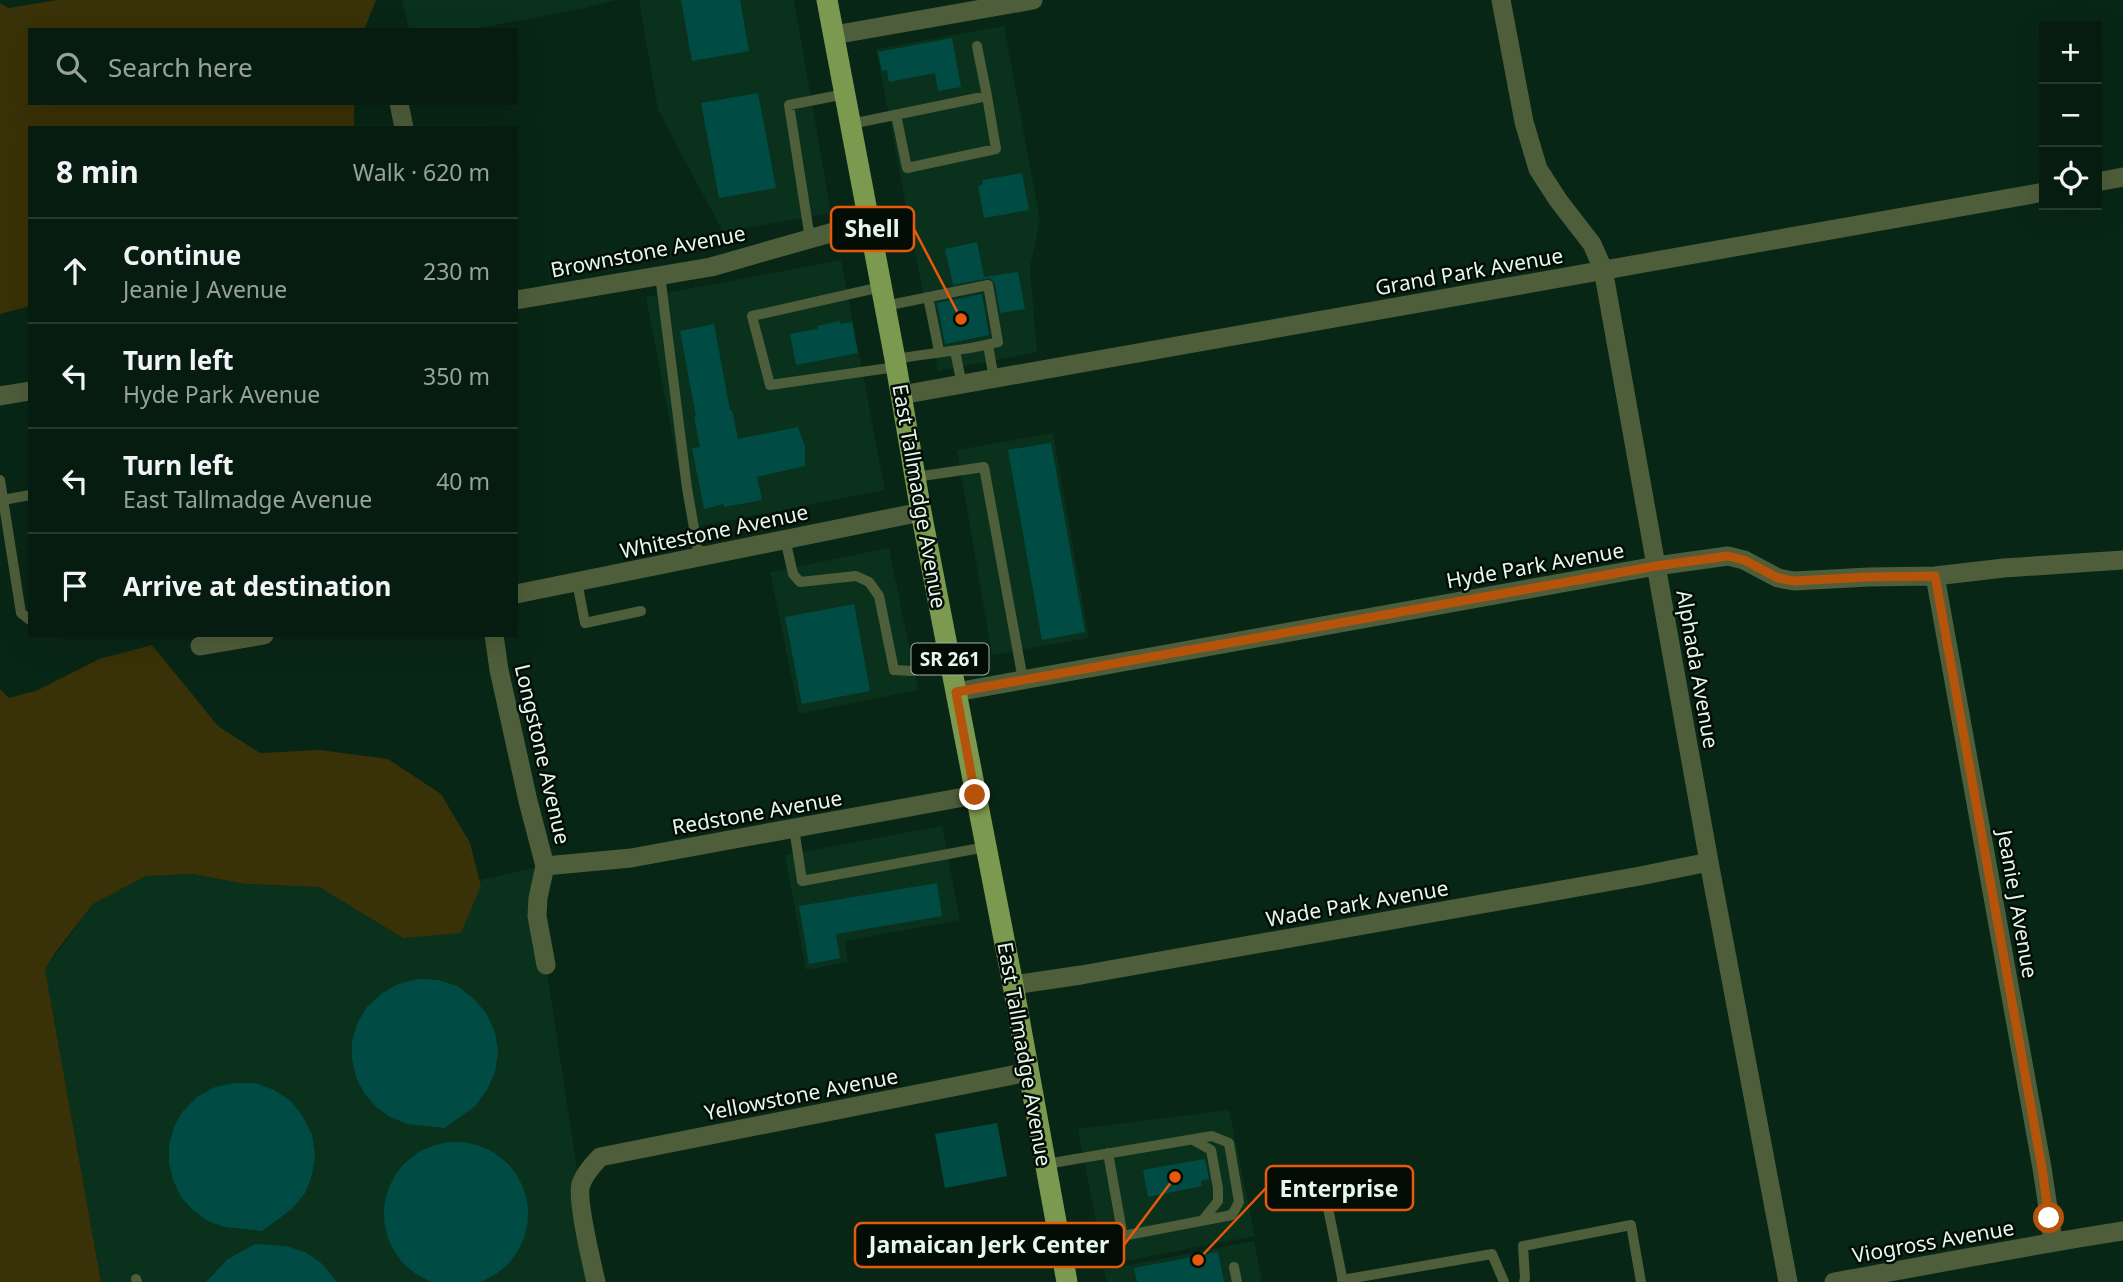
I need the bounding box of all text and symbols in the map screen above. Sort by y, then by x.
map controls [2039,21,2102,210]
button: + [2039,21,2102,84]
search box [28,28,518,105]
icon: search [52,48,90,86]
text: Search here [108,49,253,85]
button: − [2039,84,2102,147]
button: locate [2039,147,2102,210]
text: 8 min [56,151,139,192]
text: Walk · 620 m [353,156,490,188]
callout: Shell [831,207,914,251]
text: Shell [844,212,900,244]
street label: Brownstone Avenue [548,218,748,284]
text: Continue [123,237,241,273]
street label: Grand Park Avenue [1373,241,1565,301]
icon: ahead [56,252,94,290]
text: 230 m [423,255,490,287]
text: Jeanie J Avenue [123,273,287,305]
text: Turn left [123,342,234,378]
icon: left [56,357,94,395]
text: 350 m [423,360,490,392]
text: Hyde Park Avenue [123,378,320,410]
street label: East Tallmadge Avenue [886,382,954,610]
text: Turn left [123,447,234,483]
icon: left [56,462,94,500]
text: 40 m [436,465,490,497]
text: East Tallmadge Avenue [123,483,372,515]
street label: Whitestone Avenue [617,497,811,565]
street label: Hyde Park Avenue [1444,536,1626,594]
icon: arrive [56,567,94,605]
text: Arrive at destination [123,568,392,604]
street label: Alphada Avenue [1670,588,1726,750]
road number: SR 261 [912,644,988,674]
street label: Longstone Avenue [509,661,577,847]
route end [959,779,990,810]
street label: Redstone Avenue [670,783,844,841]
street label: Jeanie J Avenue [1991,826,2045,980]
street label: Wade Park Avenue [1264,873,1450,933]
street label: East Tallmadge Avenue [991,940,1059,1168]
street label: Yellowstone Avenue [702,1061,900,1127]
callout: Enterprise [1266,1166,1413,1210]
text: Enterprise [1280,1172,1398,1204]
route start [2033,1202,2064,1233]
street label: Viogross Avenue [1850,1213,2016,1269]
callout: Jamaican Jerk Center [855,1223,1124,1267]
text: Jamaican Jerk Center [867,1228,1109,1260]

